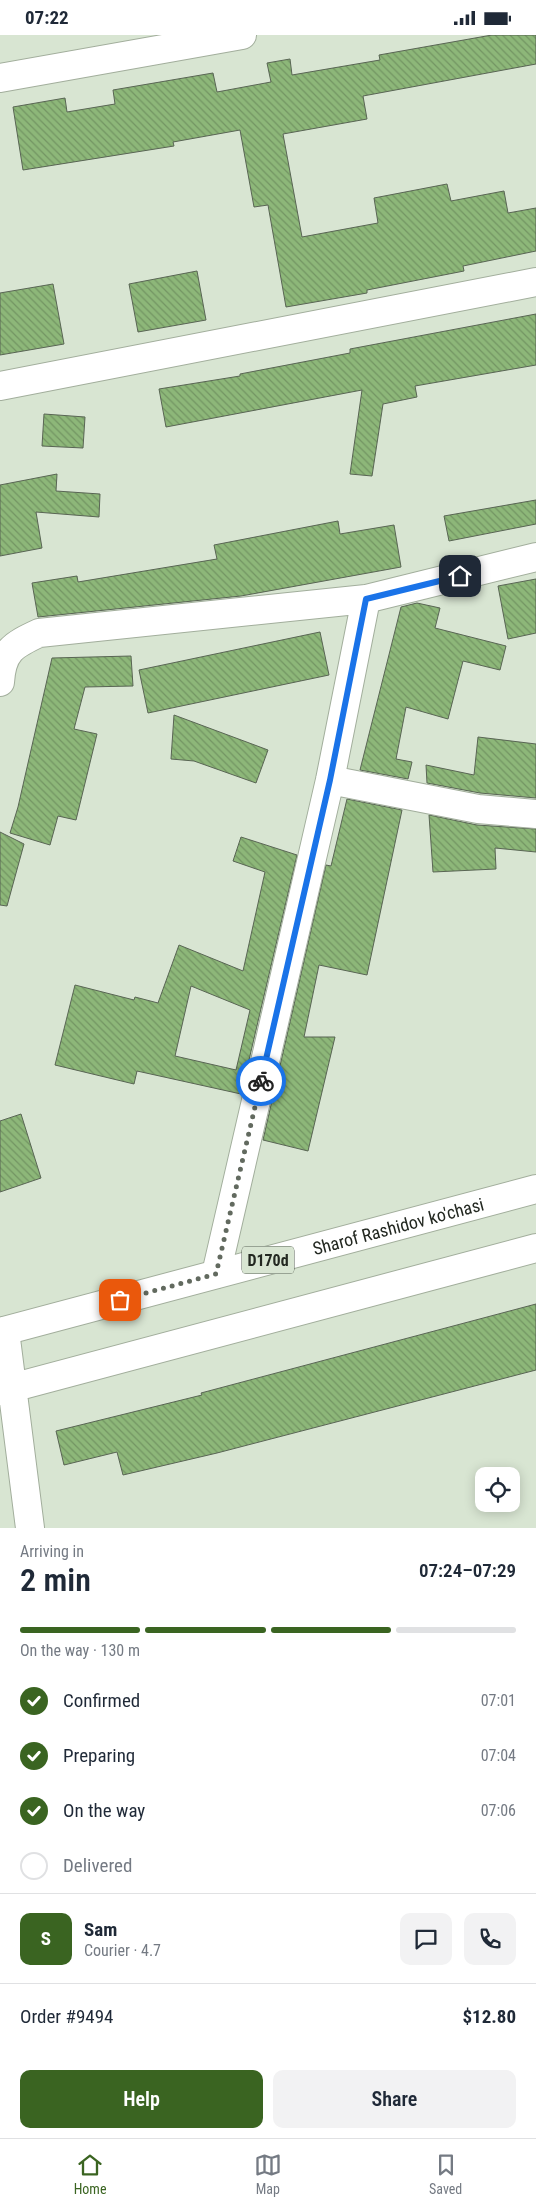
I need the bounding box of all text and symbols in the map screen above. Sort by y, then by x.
text: 07:22 [25,6,69,29]
pin [439,555,481,597]
icon: home [446,562,474,590]
courier [236,1056,286,1106]
icon: bike [247,1067,275,1095]
street label: Sharof Rashidov ko'chasi [310,1193,486,1259]
road number: D170d [242,1247,294,1273]
pin [99,1279,141,1321]
icon: bag [106,1286,134,1314]
map controls [475,1467,520,1512]
button: locate [475,1467,520,1512]
text: Arriving in [20,1542,84,1561]
text: 07:24–07:29 [419,1559,516,1582]
text: 2 min [20,1561,91,1599]
text: On the way · 130 m [20,1641,140,1660]
icon: check [20,1687,48,1715]
text: Confirmed [63,1689,140,1712]
text: 07:01 [481,1691,516,1710]
icon: check [20,1742,48,1770]
text: Preparing [63,1744,135,1767]
text: 07:04 [481,1746,516,1765]
icon: check [20,1797,48,1825]
text: On the way [63,1799,145,1822]
text: 07:06 [481,1801,516,1820]
text: Delivered [63,1854,132,1877]
button: chat [400,1913,452,1965]
button: phone [464,1913,516,1965]
text: Sam [84,1918,117,1941]
text: S [41,1927,51,1950]
text: Courier · 4.7 [84,1941,161,1960]
text: Order #9494 [20,2005,113,2028]
text: $12.80 [462,2005,516,2028]
button: Help [20,2070,263,2128]
button: Share [273,2070,516,2128]
tab: Home [74,2151,106,2197]
tab: Map [254,2151,282,2197]
tab: Saved [429,2151,462,2197]

